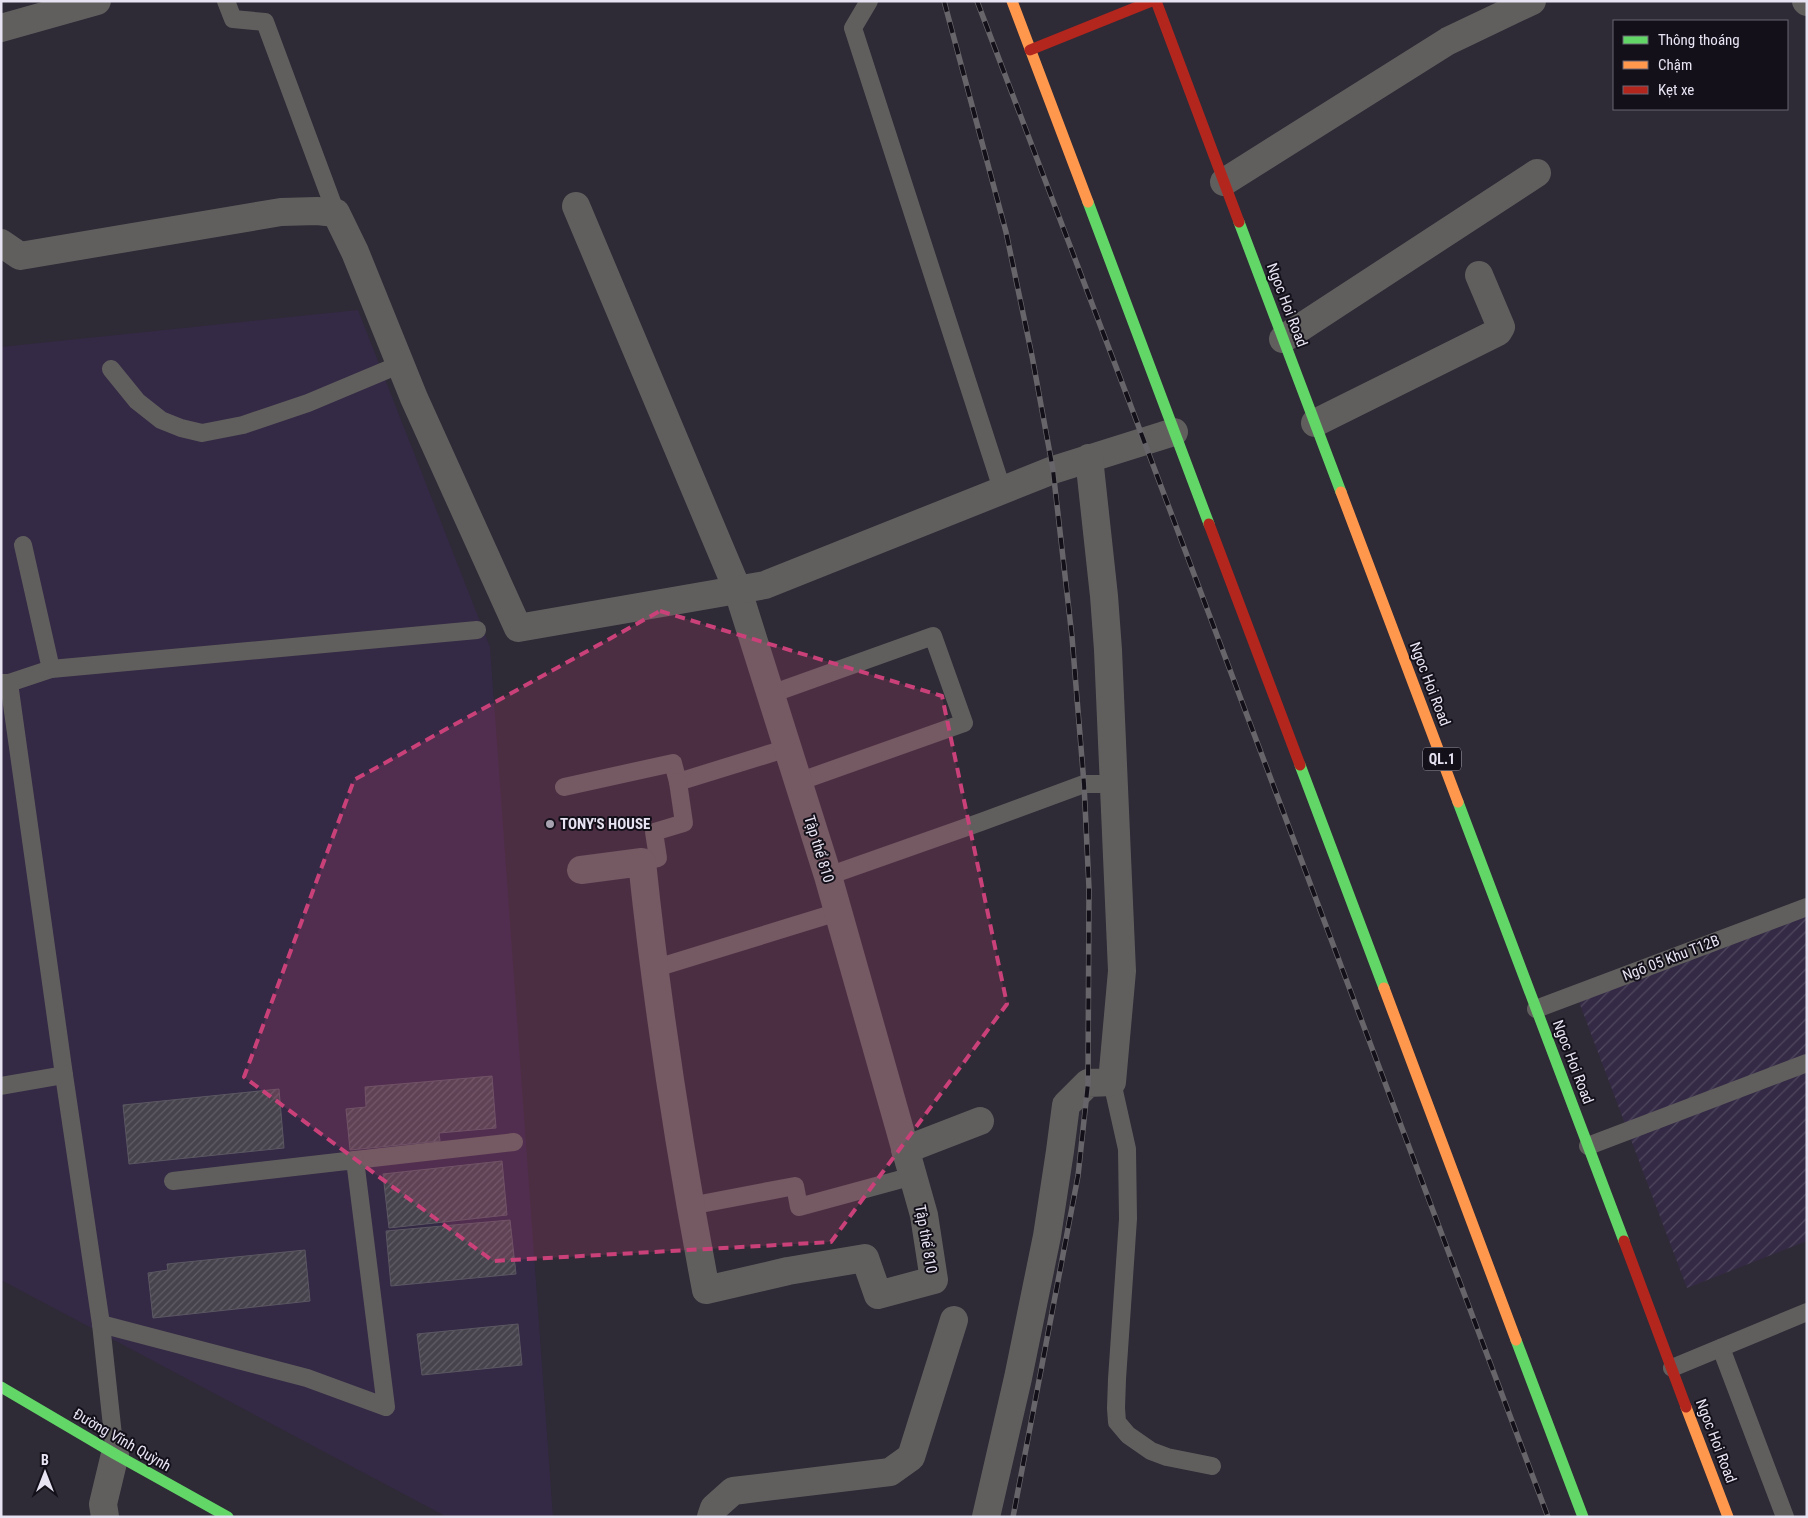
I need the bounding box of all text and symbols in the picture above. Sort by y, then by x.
legend [1613,20,1788,110]
text: Thông thoáng [1658,31,1740,49]
text: Chậm [1658,56,1692,74]
text: Kẹt xe [1658,81,1694,99]
street label: Ngoc Hoi Road [1263,260,1311,350]
street label: Ngoc Hoi Road [1406,639,1454,729]
road number: QL.1 [1423,748,1461,771]
street label: Tập thể 810 [800,813,838,885]
place label: TONY'S HOUSE [560,815,650,833]
marker: TONY'S HOUSE [544,818,556,830]
street label: Ngõ 05 Khu T12B [1620,931,1722,985]
street label: Ngoc Hoi Road [1549,1017,1597,1107]
street label: Tập thể 810 [911,1203,941,1275]
street label: Ngoc Hoi Road [1692,1396,1740,1486]
street label: Đường Vĩnh Quỳnh [70,1405,174,1475]
north arrow [20,1448,70,1498]
text: B [41,1452,49,1468]

